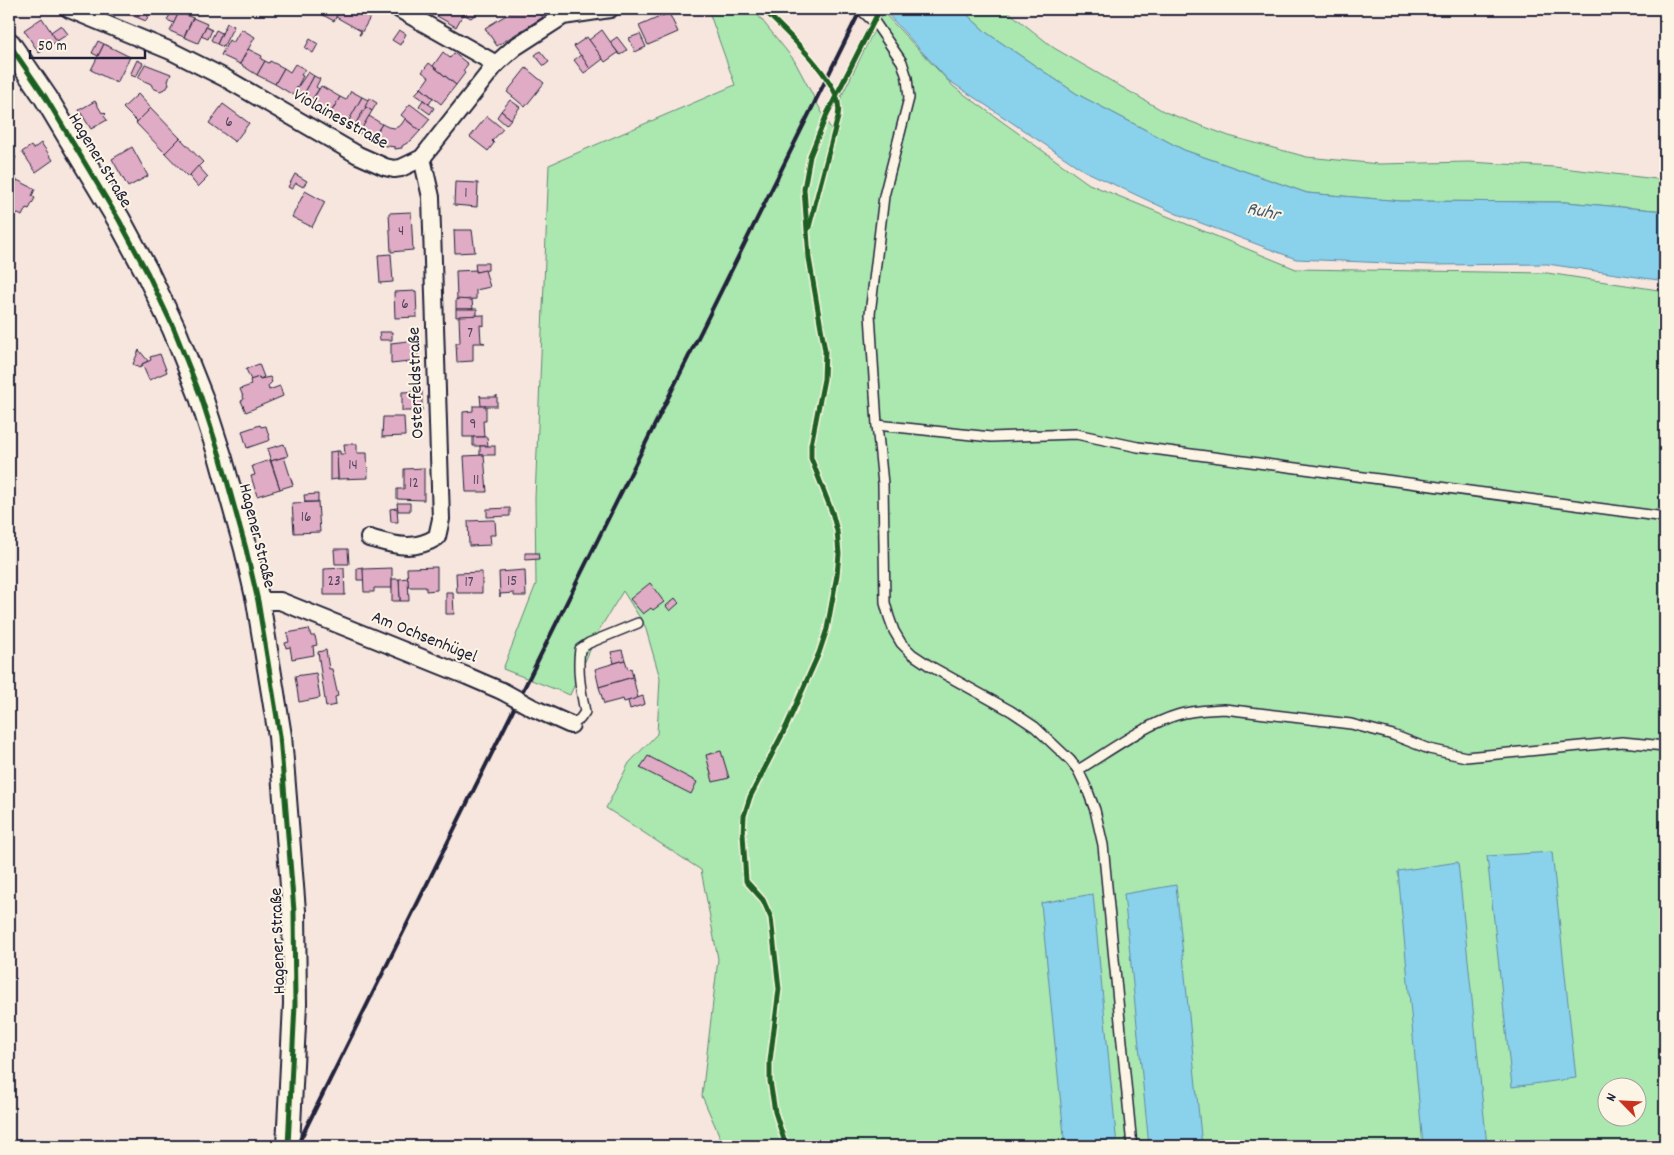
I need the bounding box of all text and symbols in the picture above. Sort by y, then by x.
scale bar [30,28,145,60]
text: 50 m [38,36,67,58]
street label: Violainesstraße [288,83,392,157]
street label: Hagener Straße [61,109,137,213]
house number: 6 [225,112,233,134]
house number: 1 [464,183,468,205]
water label: Ruhr [1244,196,1284,230]
house number: 4 [398,221,404,243]
house number: 6 [401,294,409,316]
house number: 7 [467,323,473,345]
street label: Osterfeldstraße [403,327,431,439]
house number: 9 [470,414,476,436]
house number: 14 [348,455,358,477]
house number: 11 [473,470,479,492]
house number: 12 [409,473,419,495]
street label: Hagener Straße [231,481,281,591]
house number: 16 [301,507,311,529]
house number: 23 [327,571,341,593]
house number: 15 [507,571,517,593]
house number: 17 [464,572,474,594]
street label: Am Ochsenhügel [367,605,481,671]
street label: Hagener Straße [265,887,293,995]
north arrow [1596,1078,1646,1128]
text: N [1601,1090,1623,1105]

